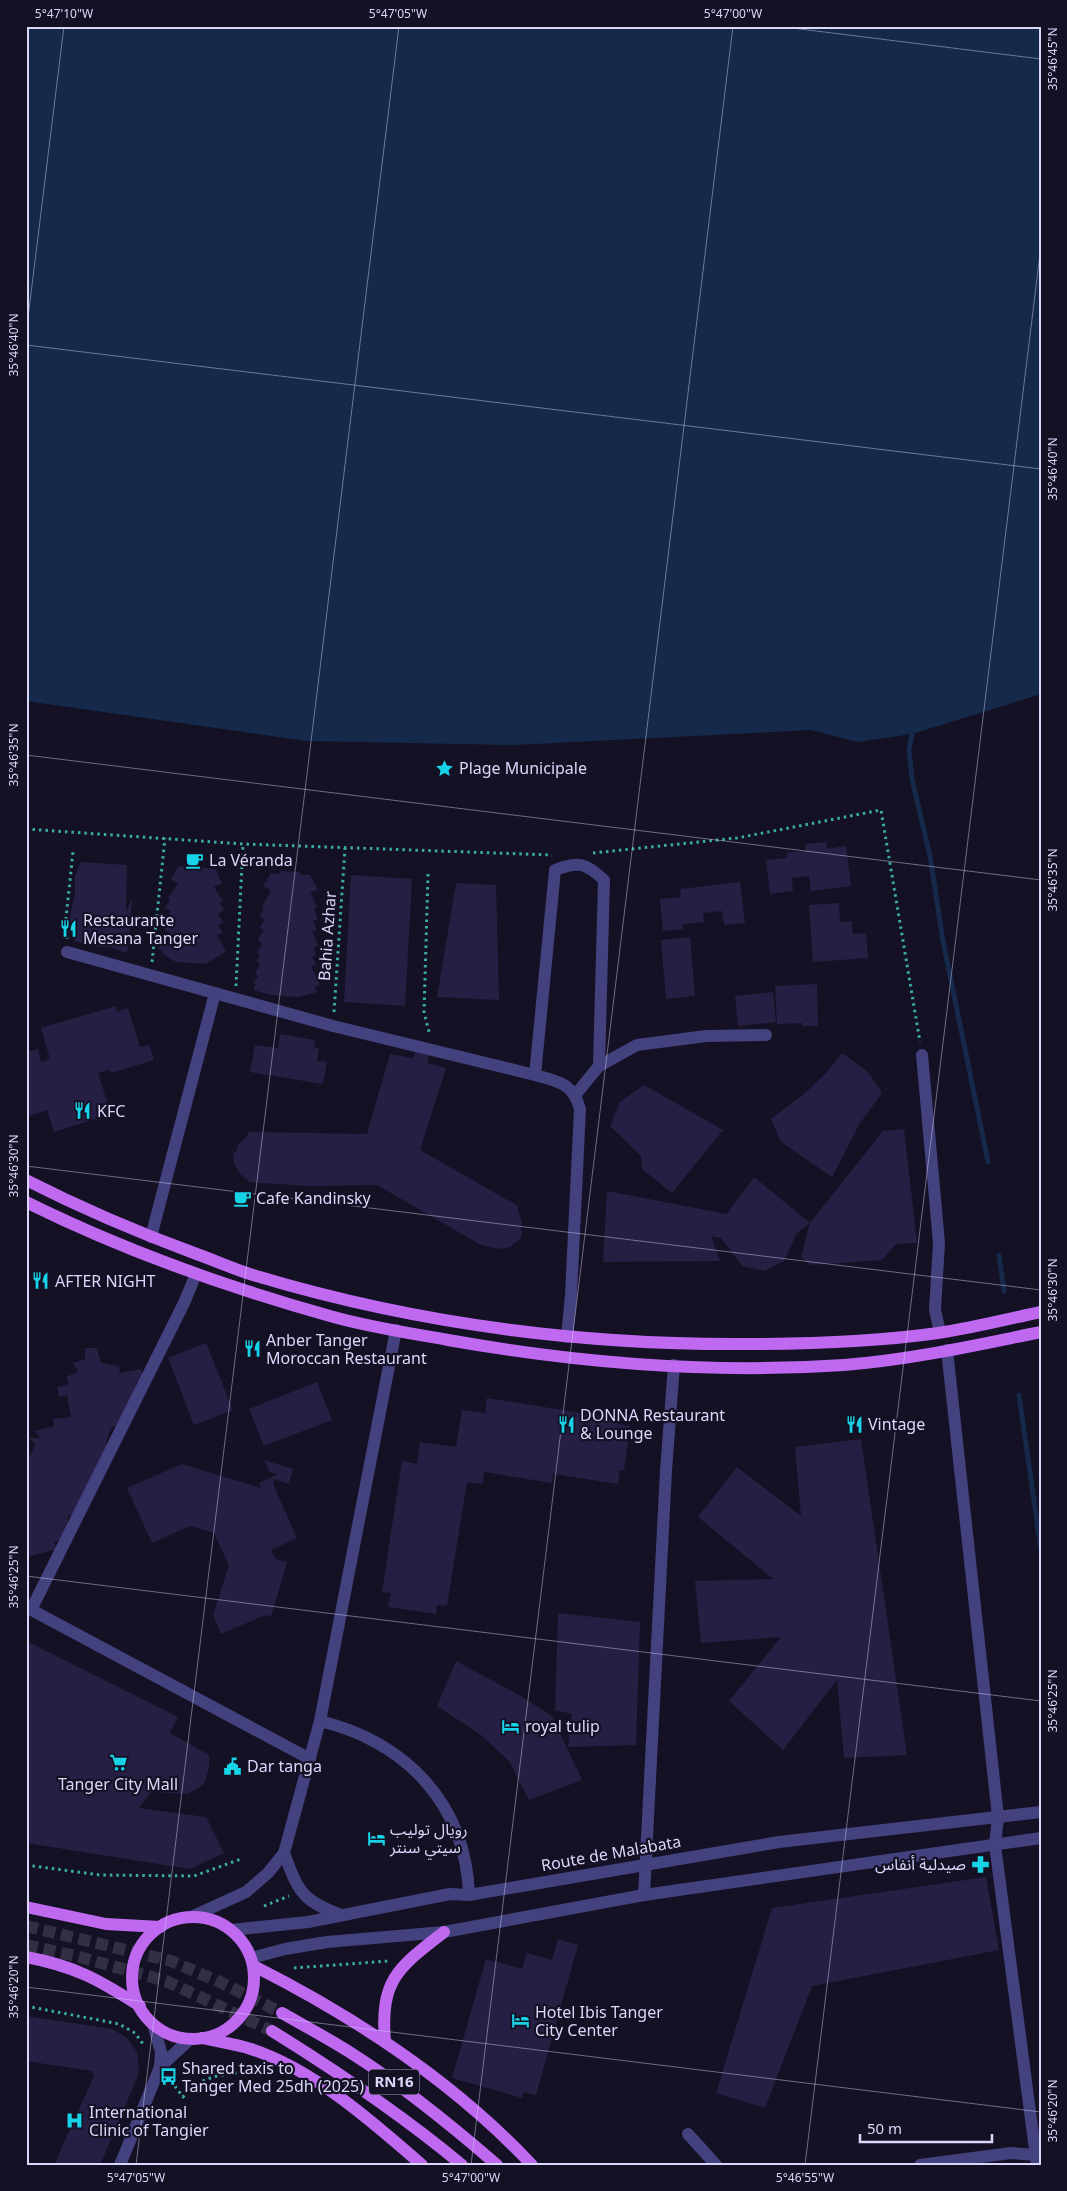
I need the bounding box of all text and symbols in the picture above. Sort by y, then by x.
text: 5°47'10"W [35,5,93,22]
text: 5°47'05"W [369,5,427,22]
text: 5°47'00"W [704,5,762,22]
text: 35°46'45"N [1044,27,1061,91]
text: 35°46'40"N [5,313,22,377]
text: 35°46'40"N [1044,437,1061,501]
text: 35°46'35"N [5,723,22,787]
place label: Plage Municipale [459,757,587,779]
place icon: Plage Municipale [435,758,455,778]
text: 35°46'35"N [1044,848,1061,912]
place label: La Véranda [209,849,293,871]
cafe icon: La Véranda [185,850,205,870]
street label: Bahia Azhar [313,890,341,982]
place label: Restaurante Mesana Tanger [83,909,199,949]
restaurant icon: Restaurante Mesana Tanger [59,919,79,939]
place label: KFC [97,1100,125,1122]
restaurant icon: KFC [73,1101,93,1121]
text: 35°46'30"N [5,1134,22,1198]
place label: Cafe Kandinsky [256,1187,372,1209]
cafe icon: Cafe Kandinsky [232,1188,252,1208]
text: 35°46'30"N [1044,1258,1061,1322]
place label: AFTER NIGHT [55,1270,156,1292]
restaurant icon: AFTER NIGHT [31,1271,51,1291]
place label: Anber Tanger Moroccan Restaurant [266,1329,427,1369]
restaurant icon: Anber Tanger Moroccan Restaurant [242,1339,262,1359]
place label: DONNA Restaurant & Lounge [580,1404,725,1444]
place label: Vintage [868,1413,925,1435]
restaurant icon: DONNA Restaurant & Lounge [556,1414,576,1434]
restaurant icon: Vintage [844,1414,864,1434]
text: 35°46'25"N [5,1545,22,1609]
text: 35°46'25"N [1044,1669,1061,1733]
place label: royal tulip [525,1715,600,1737]
hotel icon: royal tulip [501,1716,521,1736]
supermarket icon: Tanger City Mall [108,1752,128,1772]
place label: Dar tanga [247,1755,322,1777]
public building icon: Dar tanga [223,1756,243,1776]
place label: Tanger City Mall [58,1773,178,1795]
place label: رويال توليب سيتي سنتر [389,1818,468,1860]
hotel icon: رويال توليب سيتي سنتر [366,1828,386,1848]
street label: Route de Malabata [539,1830,683,1876]
place label: صيدلية أنفاس [875,1853,966,1875]
pharmacy icon: صيدلية أنفاس [970,1854,990,1874]
text: 35°46'20"N [5,1955,22,2019]
place label: Hotel Ibis Tanger City Center [535,2001,663,2041]
hotel icon: Hotel Ibis Tanger City Center [511,2011,531,2031]
place label: Shared taxis to Tanger Med 25dh (2025) [182,2057,364,2097]
bus stop icon: Shared taxis to Tanger Med 25dh (2025) [158,2067,178,2087]
road number: RN16 [369,2070,419,2094]
text: 35°46'20"N [1044,2079,1061,2143]
place label: International Clinic of Tangier [89,2101,209,2141]
hospital icon: International Clinic of Tangier [65,2111,85,2131]
scale bar [860,2111,992,2143]
text: 50 m [867,2118,902,2138]
text: 5°47'05"W [107,2169,165,2186]
text: 5°47'00"W [442,2169,500,2186]
text: 5°46'55"W [776,2169,834,2186]

